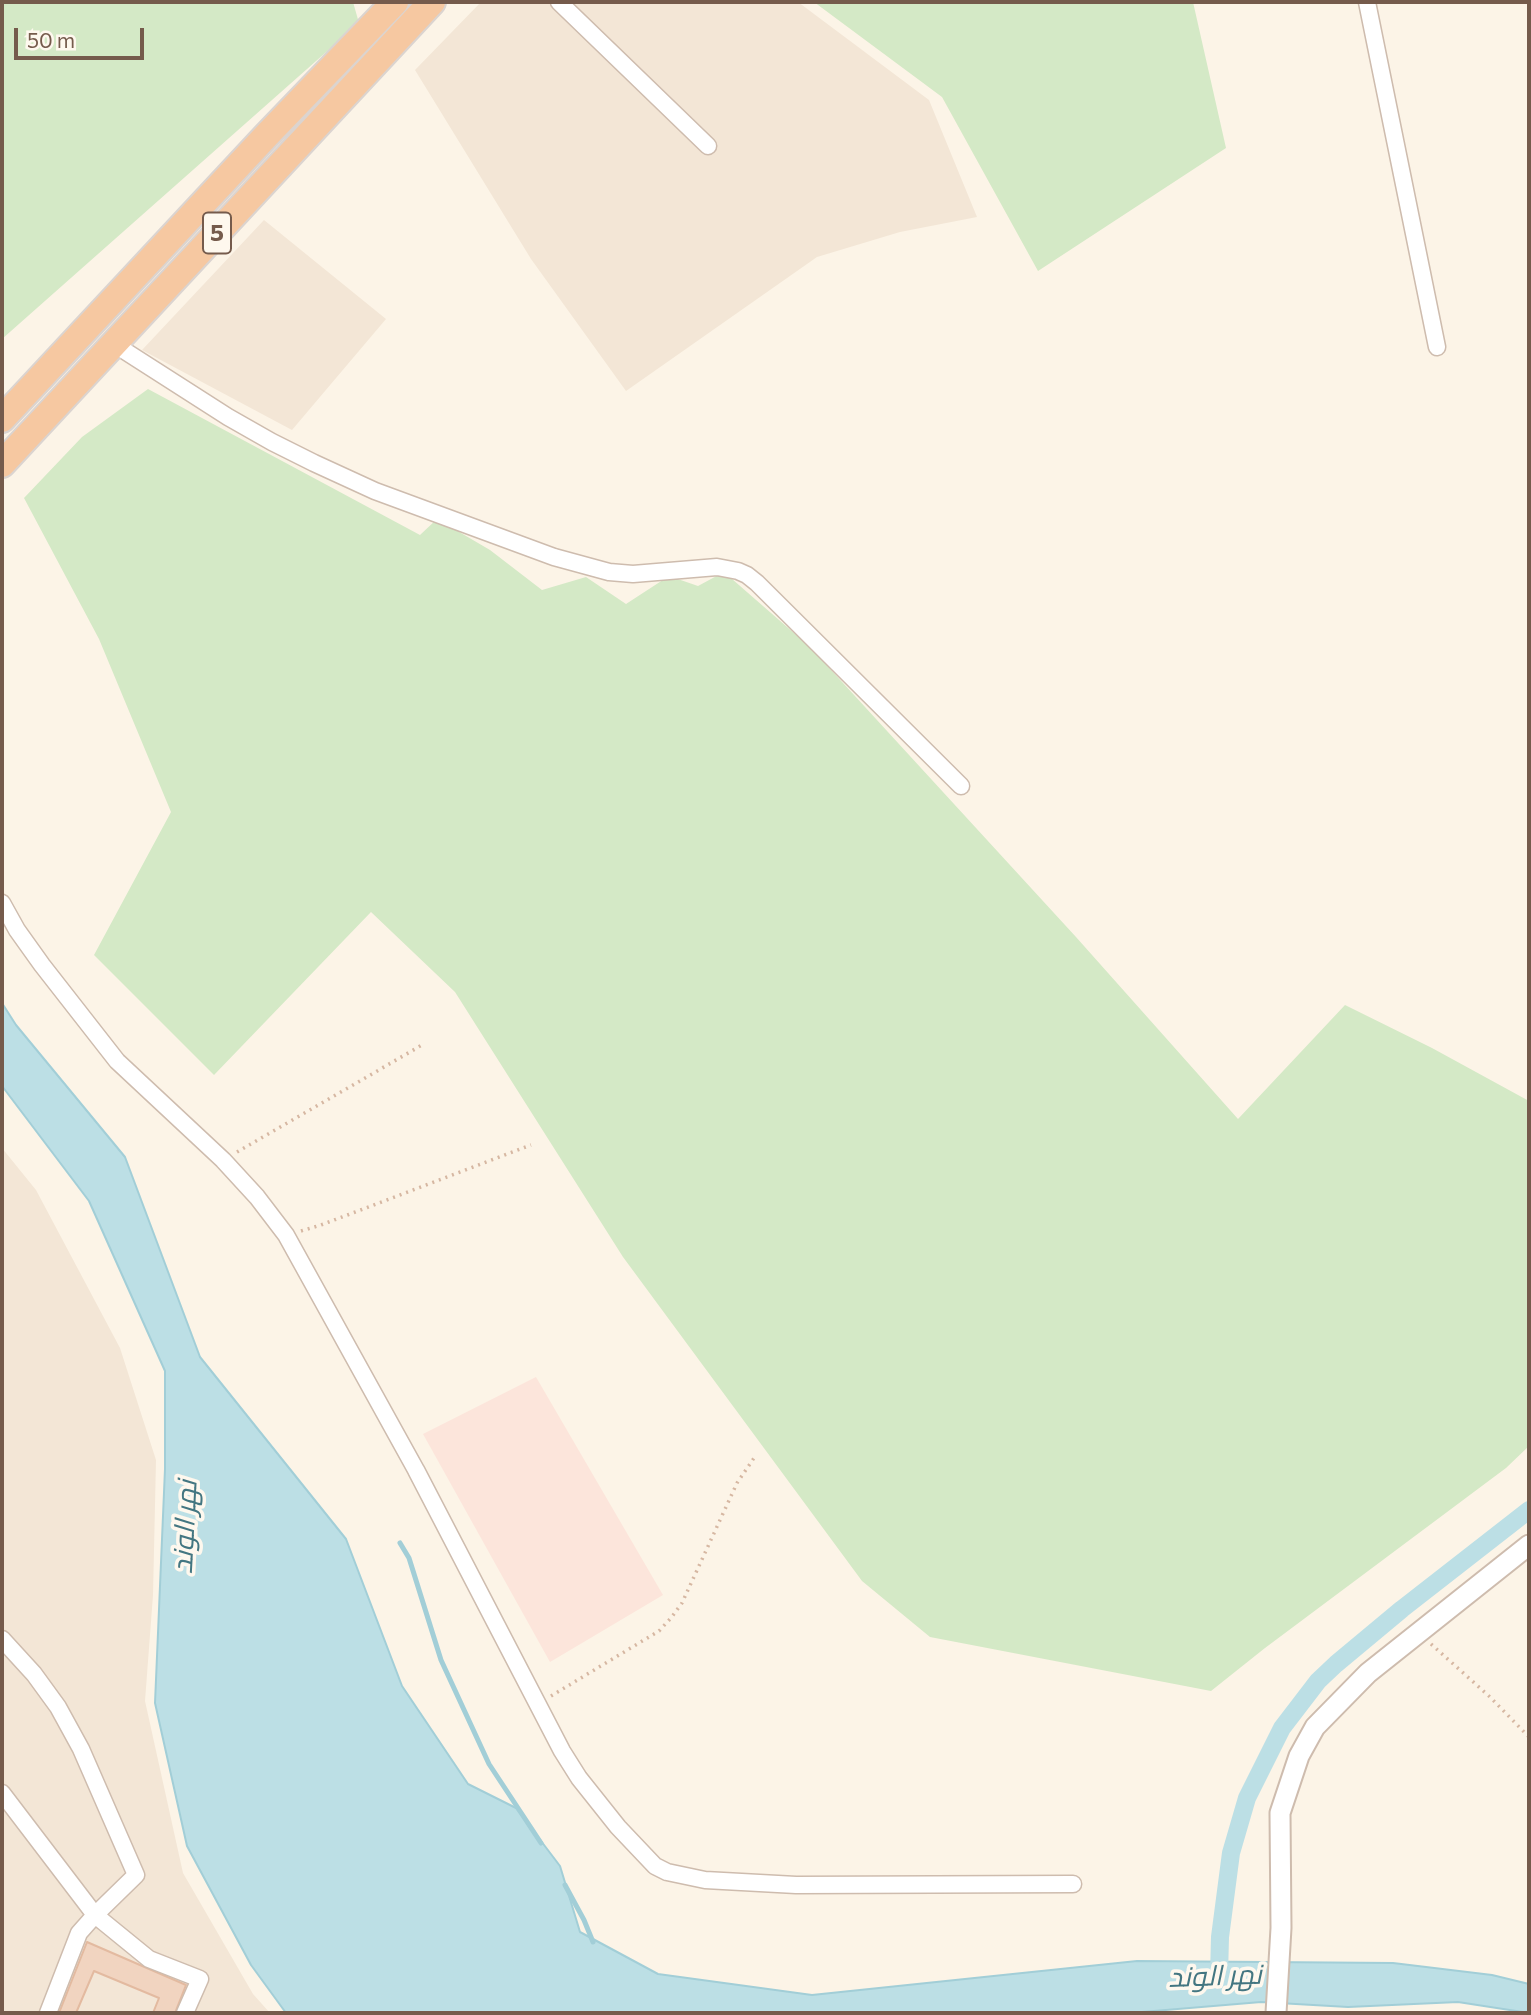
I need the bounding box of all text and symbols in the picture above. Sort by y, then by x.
scale bar [18,14,147,58]
text: 50 m [27,27,75,52]
road number: 5 [203,212,231,254]
water label: نهر الوند [166,1479,204,1575]
water label: نهر الوند [1168,1958,1262,1994]

